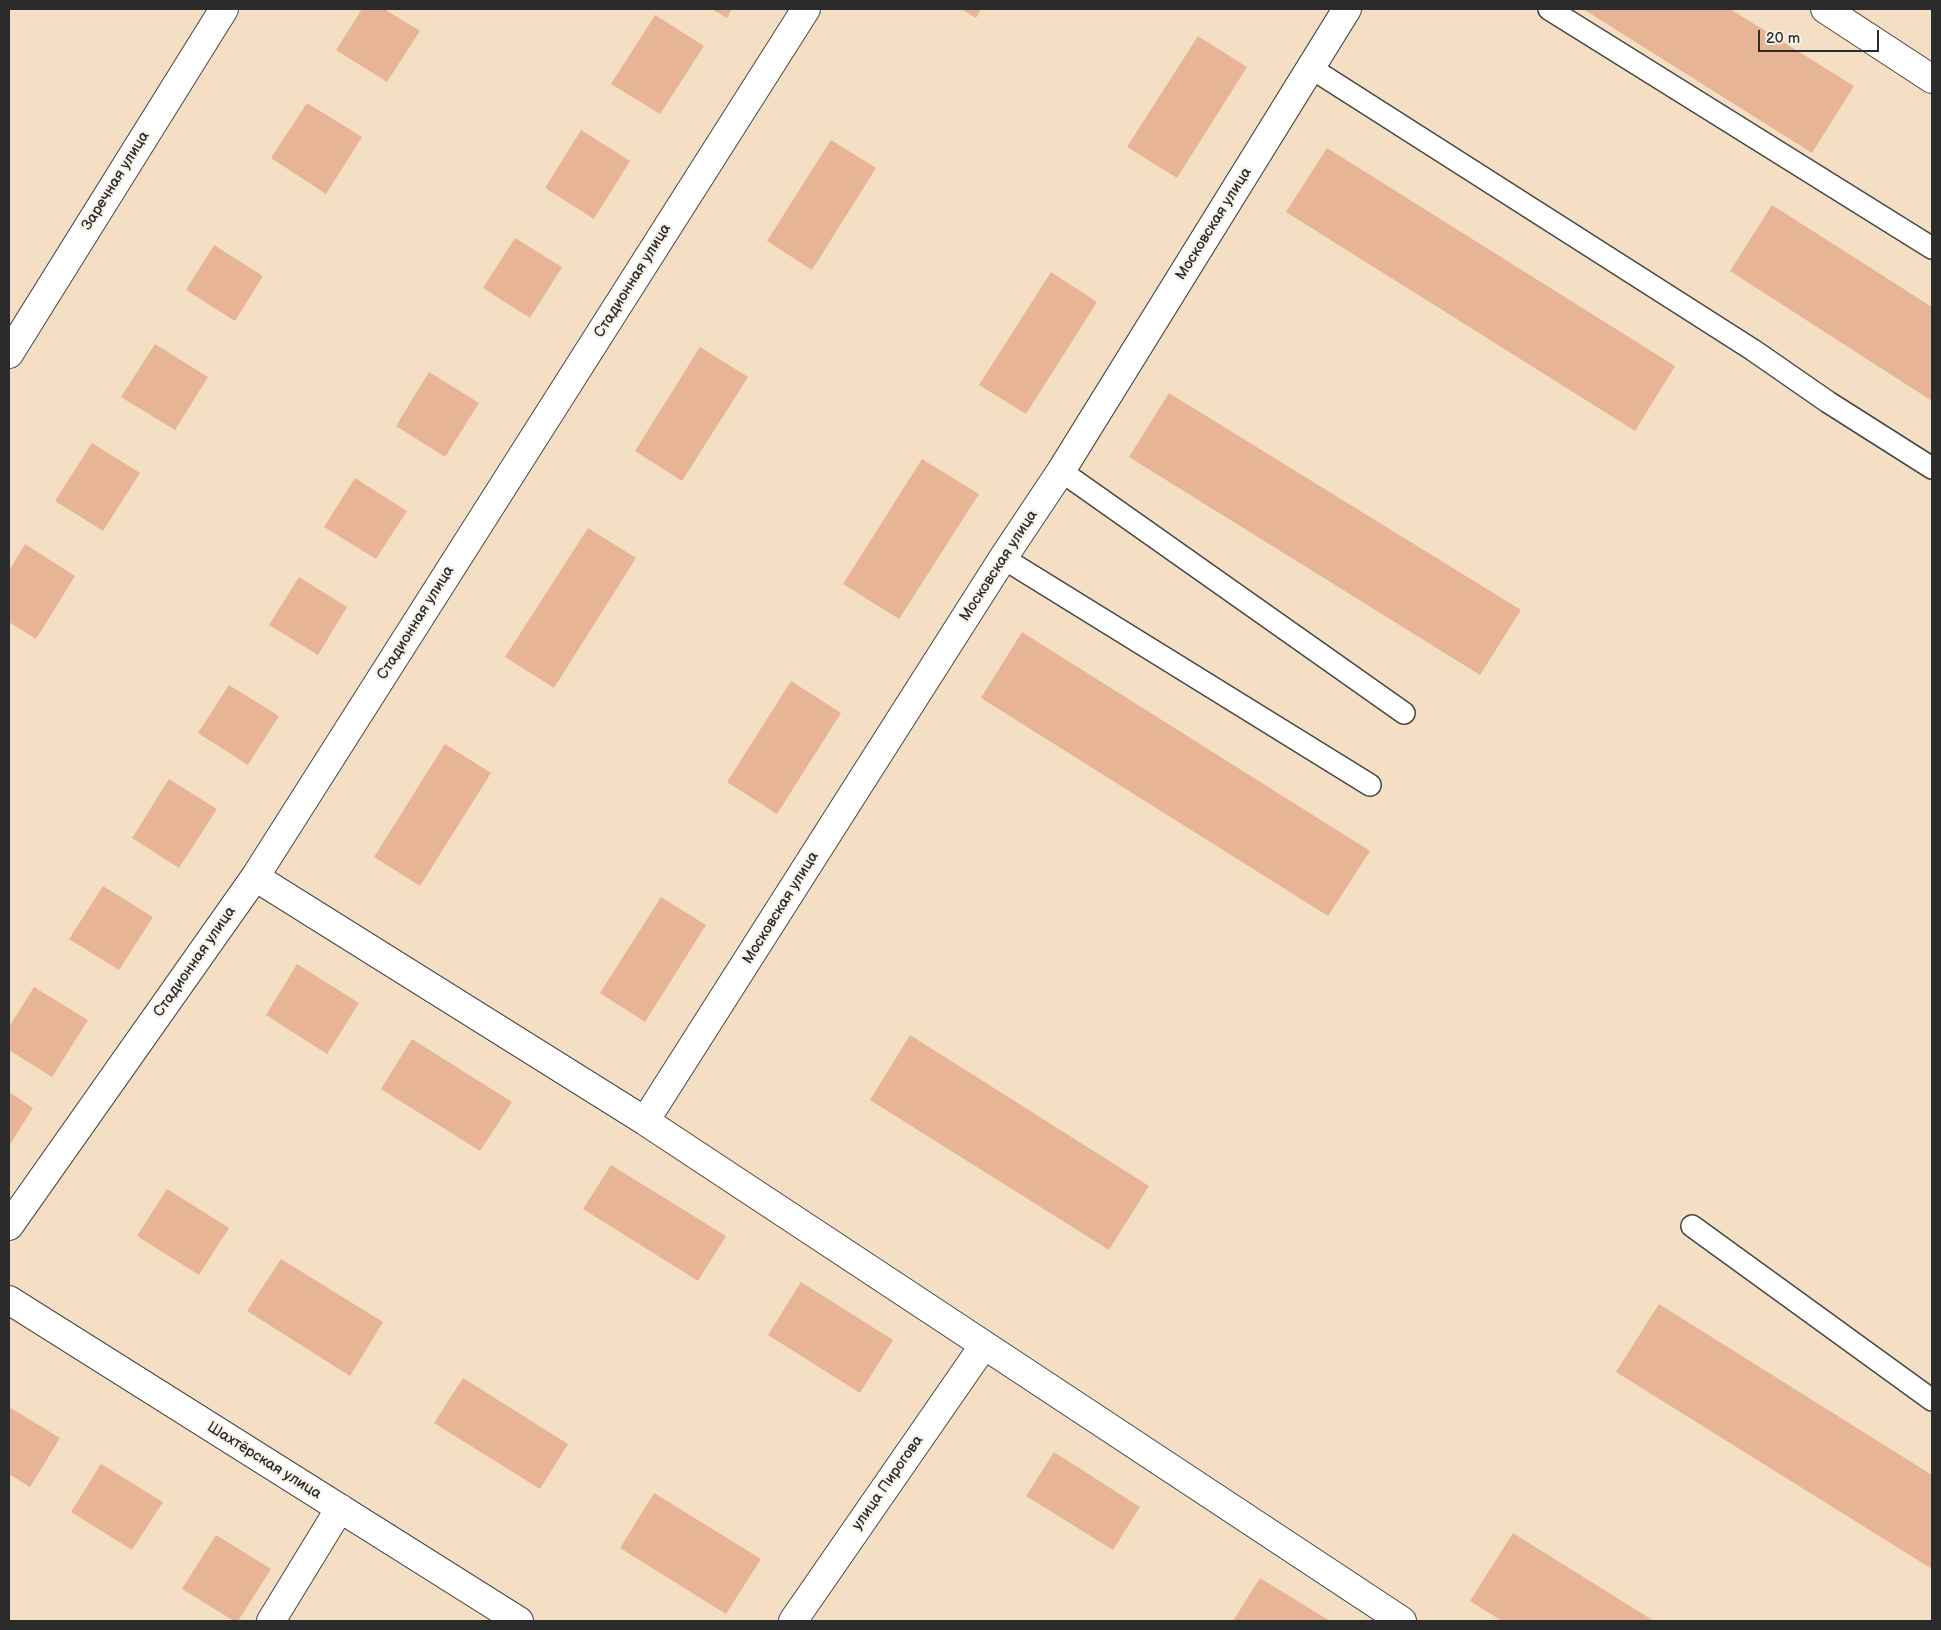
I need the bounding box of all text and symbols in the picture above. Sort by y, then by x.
scale bar [1761,20,1882,52]
text: 20 m [1766,29,1800,48]
street label: Заречная улица [78,128,154,234]
street label: Московская улица [1172,165,1256,283]
street label: Стадионная улица [591,221,675,341]
street label: Московская улица [956,507,1042,625]
street label: Стадионная улица [374,563,458,683]
street label: Московская улица [739,849,823,967]
street label: Стадионная улица [150,903,240,1021]
street label: Шахтёрская улица [204,1419,324,1503]
street label: улица Пирогова [849,1432,927,1534]

